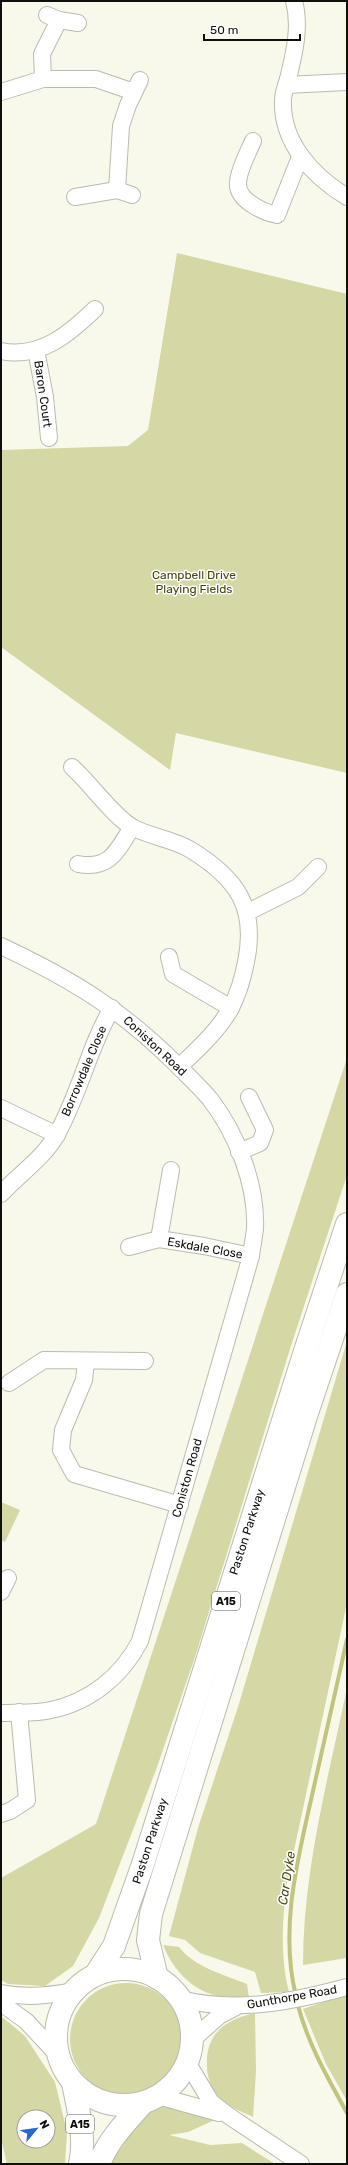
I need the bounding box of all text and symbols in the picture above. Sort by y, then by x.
scale bar [204,16,300,42]
text: 50 m [210,23,238,37]
street label: Baron Court [31,360,55,429]
park label: Campbell Drive Playing Fields [152,568,236,596]
street label: Coniston Road [120,1013,190,1079]
street label: Borrowdale Close [59,1023,110,1118]
street label: Eskdale Close [166,1234,244,1262]
street label: Coniston Road [169,1437,205,1519]
street label: Paston Parkway [226,1487,268,1577]
road number: A15 [212,1592,240,1610]
street label: Paston Parkway [129,1796,171,1886]
water label: Car Dyke [275,1850,298,1906]
street label: Gunthorpe Road [246,1982,338,2012]
north arrow [16,2109,56,2149]
road number: A15 [66,2115,94,2133]
text: N [37,2118,52,2131]

